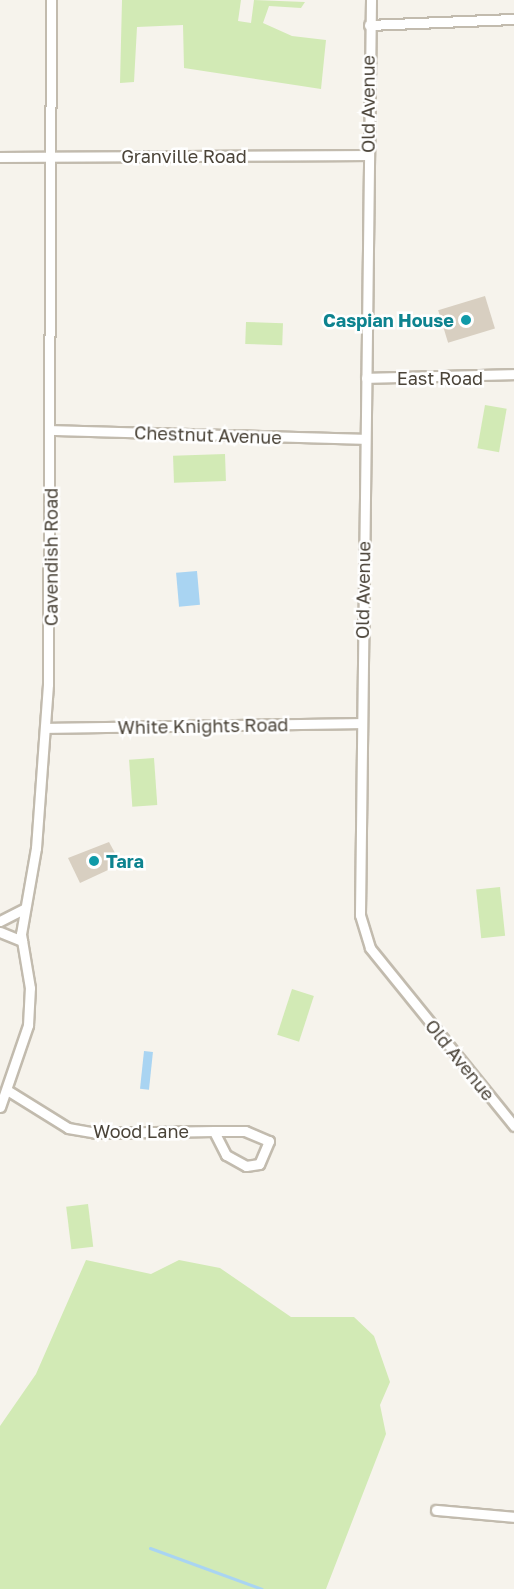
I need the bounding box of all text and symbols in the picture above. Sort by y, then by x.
street label: Old Avenue [357,55,379,153]
street label: Granville Road [121,145,247,167]
place label: Caspian House [323,309,454,331]
marker: Caspian House [459,313,473,327]
street label: East Road [397,367,483,389]
street label: Chestnut Avenue [134,422,282,448]
street label: Cavendish Road [40,488,62,626]
street label: Old Avenue [351,541,375,639]
street label: White Knights Road [117,714,289,738]
place label: Tara [106,850,144,872]
marker: Tara [87,854,101,868]
street label: Old Avenue [421,1015,499,1105]
street label: Wood Lane [93,1120,189,1142]

